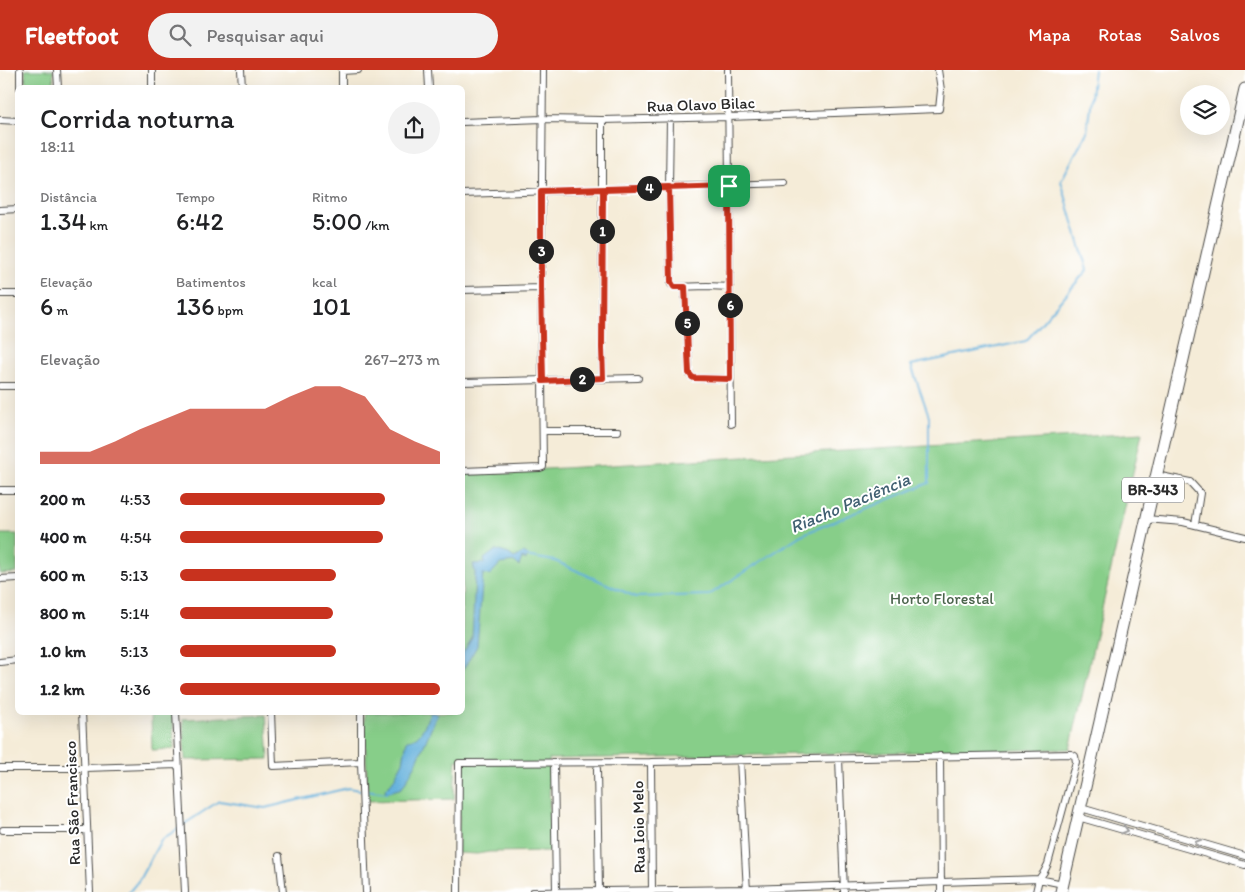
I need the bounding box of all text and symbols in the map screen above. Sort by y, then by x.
search box [148,13,498,58]
text: Fleetfoot [25,21,118,50]
icon: search [166,21,194,49]
text: Pesquisar aqui [206,24,324,47]
text: Mapa [1028,24,1070,46]
text: Rotas [1098,24,1142,46]
text: Salvos [1170,24,1220,46]
map controls [1180,85,1230,135]
button: layers [1180,85,1230,135]
street label: Rua Olavo Bilac [647,93,756,116]
text: Corrida noturna [40,101,235,135]
button: share [388,102,440,154]
text: 18:11 [40,137,75,156]
pin [708,165,750,207]
icon: arrive [715,172,743,200]
pin: 4 [636,176,662,200]
text: 4 [645,180,654,197]
text: Distância [40,189,97,206]
text: Tempo [176,189,215,206]
text: Ritmo [312,189,348,206]
text: 1.34 [40,206,86,236]
text: 6:42 [176,206,224,236]
text: 5:00 [312,206,362,236]
text: km [86,217,108,234]
text: /km [362,217,390,234]
pin: 1 [590,218,614,244]
text: 1 [599,223,606,240]
pin: 3 [528,238,554,264]
text: 3 [538,243,545,260]
text: Elevação [40,274,93,291]
text: Batimentos [176,274,246,291]
text: kcal [312,274,337,291]
text: 6 [40,291,53,321]
text: 136 [176,291,214,321]
text: 101 [312,291,351,321]
pin: 6 [718,292,742,318]
text: 6 [727,297,734,314]
text: m [53,302,68,319]
text: bpm [214,302,244,319]
pin: 5 [674,310,700,336]
text: 5 [684,315,691,332]
text: Elevação [40,350,100,369]
text: 267–273 m [364,350,440,369]
pin: 2 [570,366,594,392]
text: 2 [579,371,586,388]
water label: Riacho Paciência [787,468,914,538]
road number: BR-343 [1122,478,1184,502]
text: 200 m [40,490,85,509]
text: 4:53 [120,490,151,509]
text: 400 m [40,528,86,547]
text: 4:54 [120,528,152,547]
text: 600 m [40,566,85,585]
text: 5:13 [120,566,148,585]
park label: Horto Florestal [890,589,994,608]
text: 800 m [40,604,86,623]
text: 5:14 [120,604,149,623]
text: 1.0 km [40,642,86,661]
text: 5:13 [120,642,148,661]
text: 1.2 km [40,680,85,699]
text: 4:36 [120,680,151,699]
street label: Rua São Francisco [61,740,84,866]
street label: Rua Ioio Melo [628,780,649,874]
one-way arrow [1121,825,1129,835]
one-way arrow [1195,838,1203,848]

